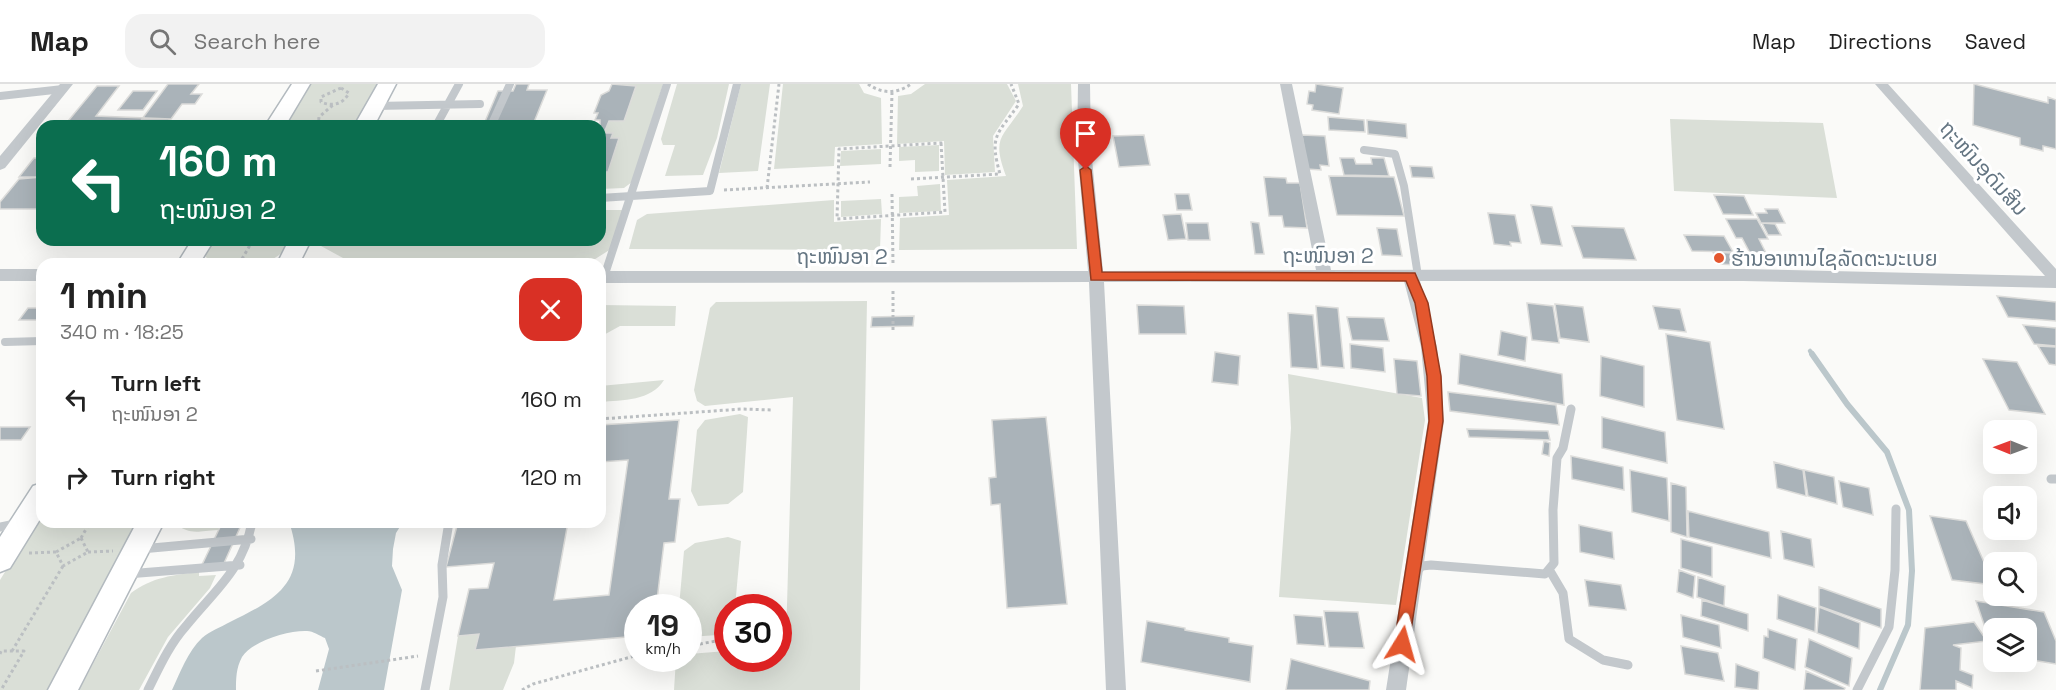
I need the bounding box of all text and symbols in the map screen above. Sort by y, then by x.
search box [125,14,545,68]
text: Map [30,23,89,59]
icon: search [146,25,179,58]
text: Search here [194,27,321,55]
text: Map [1752,28,1796,55]
text: Directions [1829,28,1932,55]
text: Saved [1965,28,2026,55]
pin [1060,108,1111,170]
street label: ຖະໜົນອຸດົມສິນ [1933,115,2034,222]
icon: arrive [1069,117,1102,150]
text: 160 m [159,135,278,188]
icon: left [60,144,138,222]
text: ຖະໜົນອາ 2 [159,192,276,227]
street label: ຖະໜົນອາ 2 [1282,242,1374,269]
street label: ຖະໜົນອາ 2 [796,243,888,270]
place label: ຮ້ານອາຫານໄຊລັດຕະນະເບຍ [1731,245,1938,272]
marker: ຮ້ານອາຫານໄຊລັດຕະນະເບຍ [1712,251,1726,265]
text: 1 min [60,273,148,319]
button: close [519,278,582,341]
text: 340 m · 18:25 [60,319,184,345]
text: Turn left [111,369,201,397]
icon: left [60,383,93,416]
text: 160 m [521,385,582,413]
text: ຖະໜົນອາ 2 [111,401,198,427]
north arrow [1983,420,2037,474]
map controls [1983,420,2037,672]
icon: right [60,461,93,494]
text: Turn right [111,463,216,491]
text: 120 m [521,463,582,491]
button: sound [1983,486,2037,540]
button: search [1983,552,2037,606]
speed limit sign: 30 [714,594,792,672]
text: 19 [647,606,679,645]
position arrow [1370,612,1434,676]
button: layers [1983,618,2037,672]
text: km/h [645,639,681,658]

